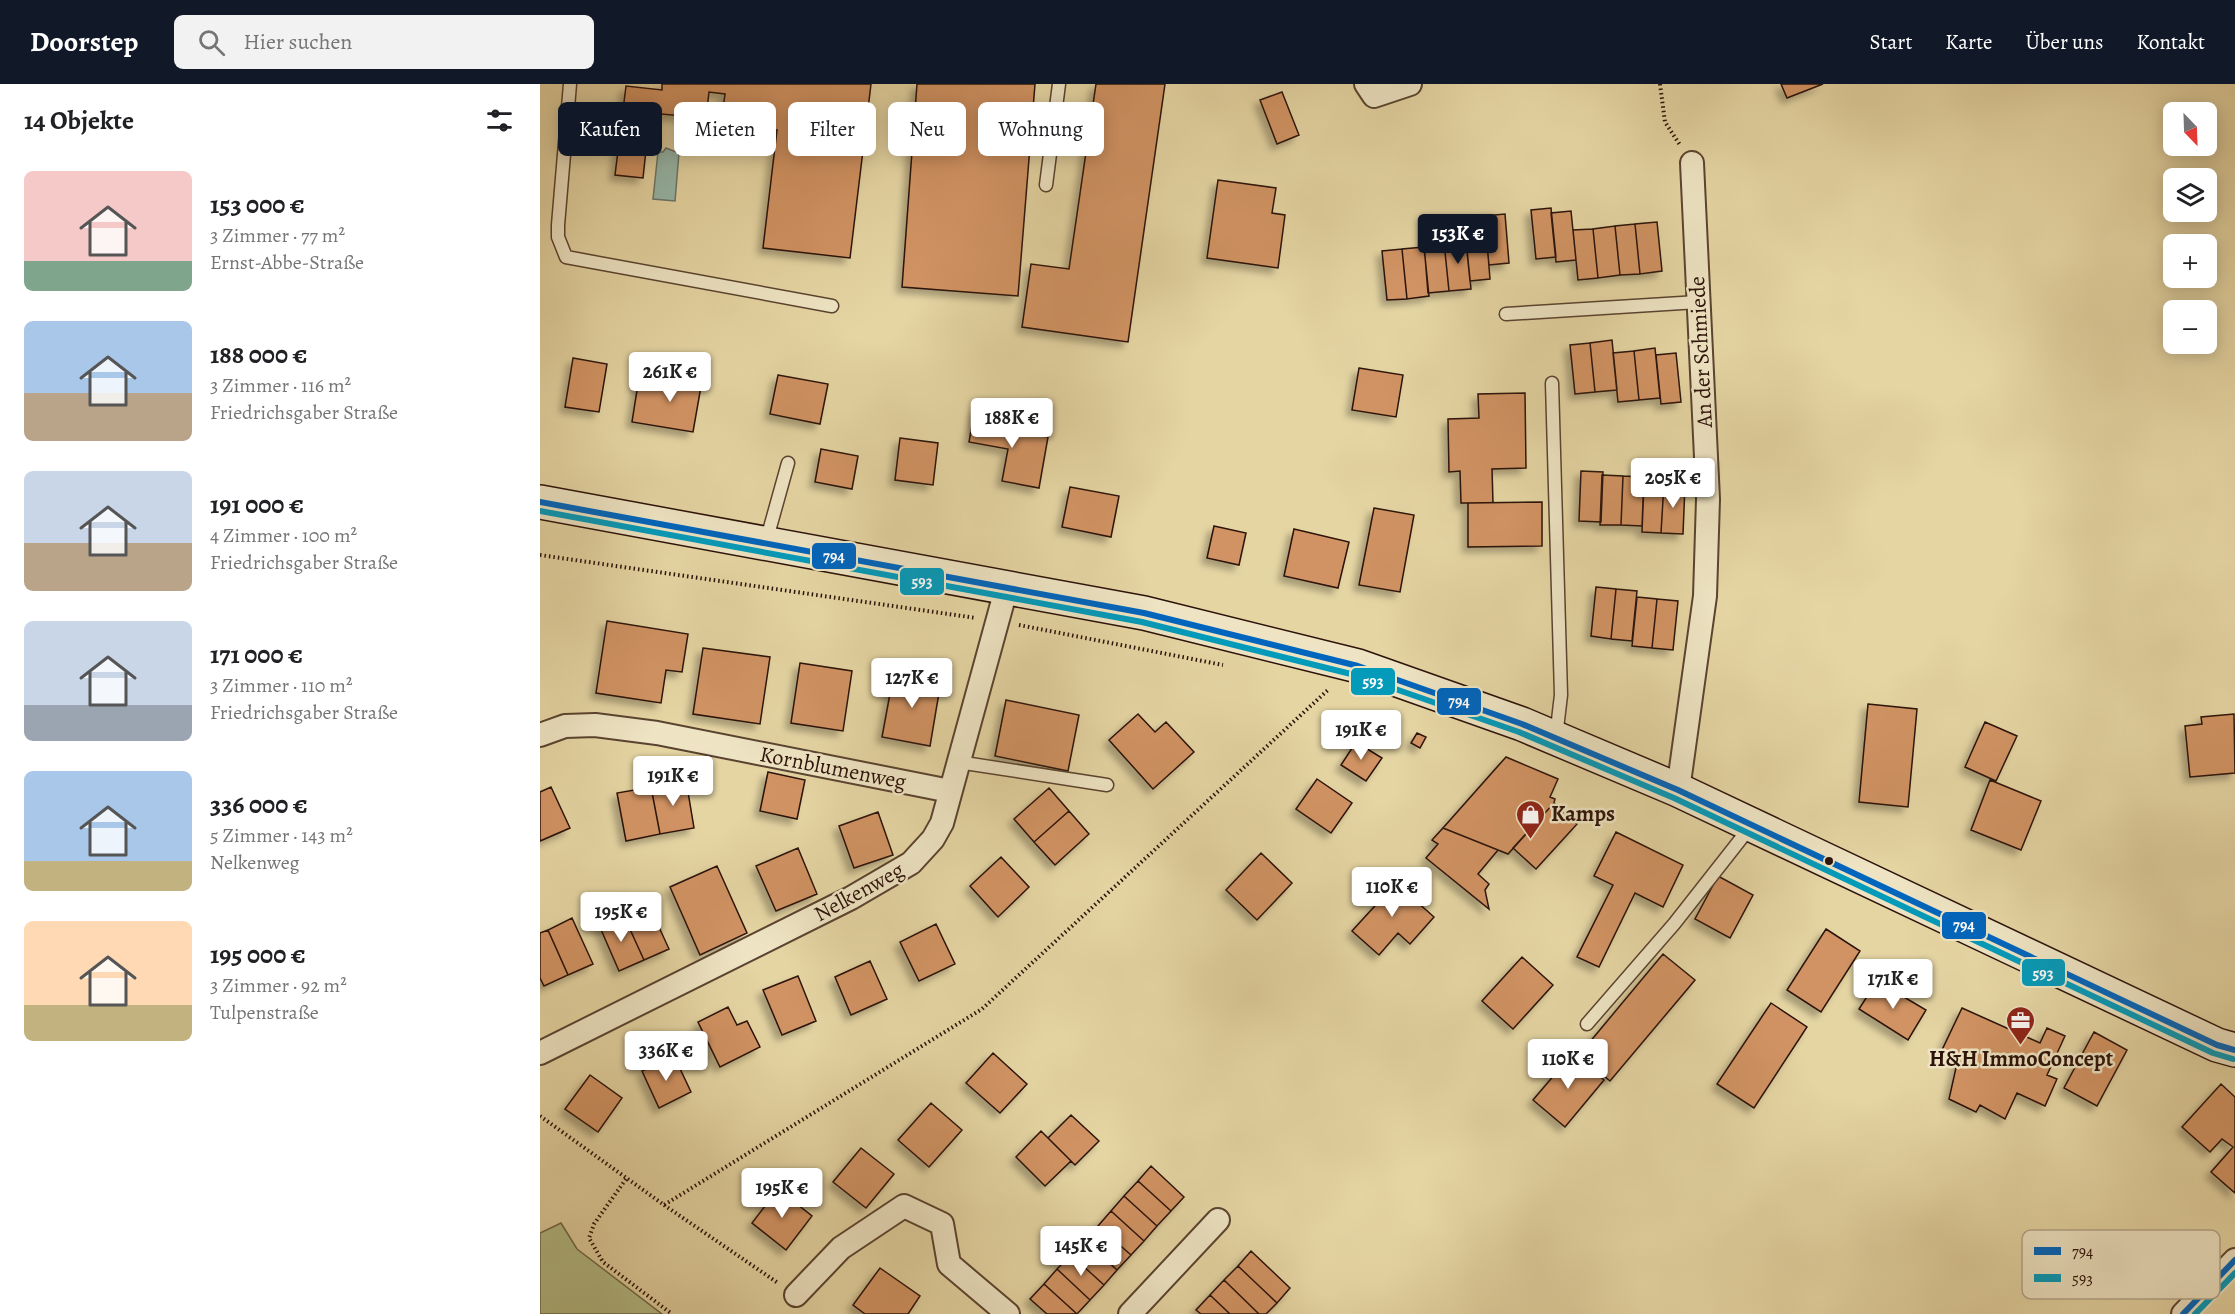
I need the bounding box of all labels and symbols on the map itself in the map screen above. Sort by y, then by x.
north arrow [2163,102,2217,156]
pin: 153K € [1409,214,1507,265]
street label: An der Schmiede [1682,276,1720,429]
pin: 261K € [621,352,719,403]
pin: 188K € [963,398,1061,449]
pin: 205K € [1624,458,1722,509]
line badge: 794 [811,542,857,570]
text: 794 [823,546,845,568]
line badge: 593 [899,567,945,596]
text: 593 [911,571,933,593]
pin: 127K € [863,658,961,709]
line badge: 593 [1350,667,1396,696]
text: 593 [1362,671,1384,693]
line badge: 794 [1436,687,1482,716]
text: 794 [1448,691,1470,713]
pin: 191K € [1312,710,1410,761]
street label: Kornblumenweg [757,739,909,797]
pin: 191K € [624,756,722,807]
shop icon: Kamps [1514,798,1546,840]
place label: Kamps [1551,799,1615,829]
street label: Nelkenweg [809,855,909,929]
unlabelled marker [1823,855,1835,867]
pin: 110K € [1343,867,1441,918]
pin: 195K € [572,892,670,943]
line badge: 794 [1941,911,1987,940]
text: 794 [1953,915,1975,937]
line badge: 593 [2021,958,2066,987]
pin: 171K € [1844,959,1942,1010]
text: 593 [2032,963,2054,985]
office icon: H&H ImmoConcept [2005,1004,2037,1046]
pin: 336K € [617,1031,715,1082]
pin: 110K € [1519,1039,1617,1090]
place label: H&H ImmoConcept [1929,1044,2114,1074]
pin: 195K € [733,1168,831,1219]
pin: 145K € [1032,1226,1130,1277]
legend [2022,1230,2220,1299]
text: 794 [2072,1241,2093,1263]
text: 593 [2072,1268,2093,1290]

